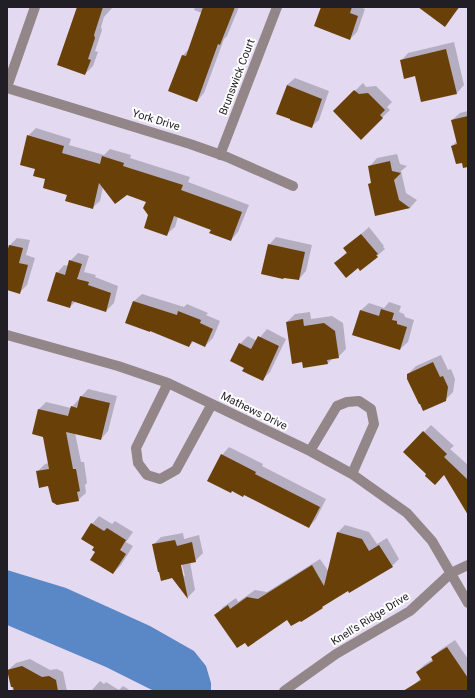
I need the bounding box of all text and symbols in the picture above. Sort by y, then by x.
street label: Brunswick Court [217,37,258,117]
street label: York Drive [131,107,182,133]
street label: Mathews Drive [219,389,290,433]
street label: Knell's Ridge Drive [329,590,411,648]

